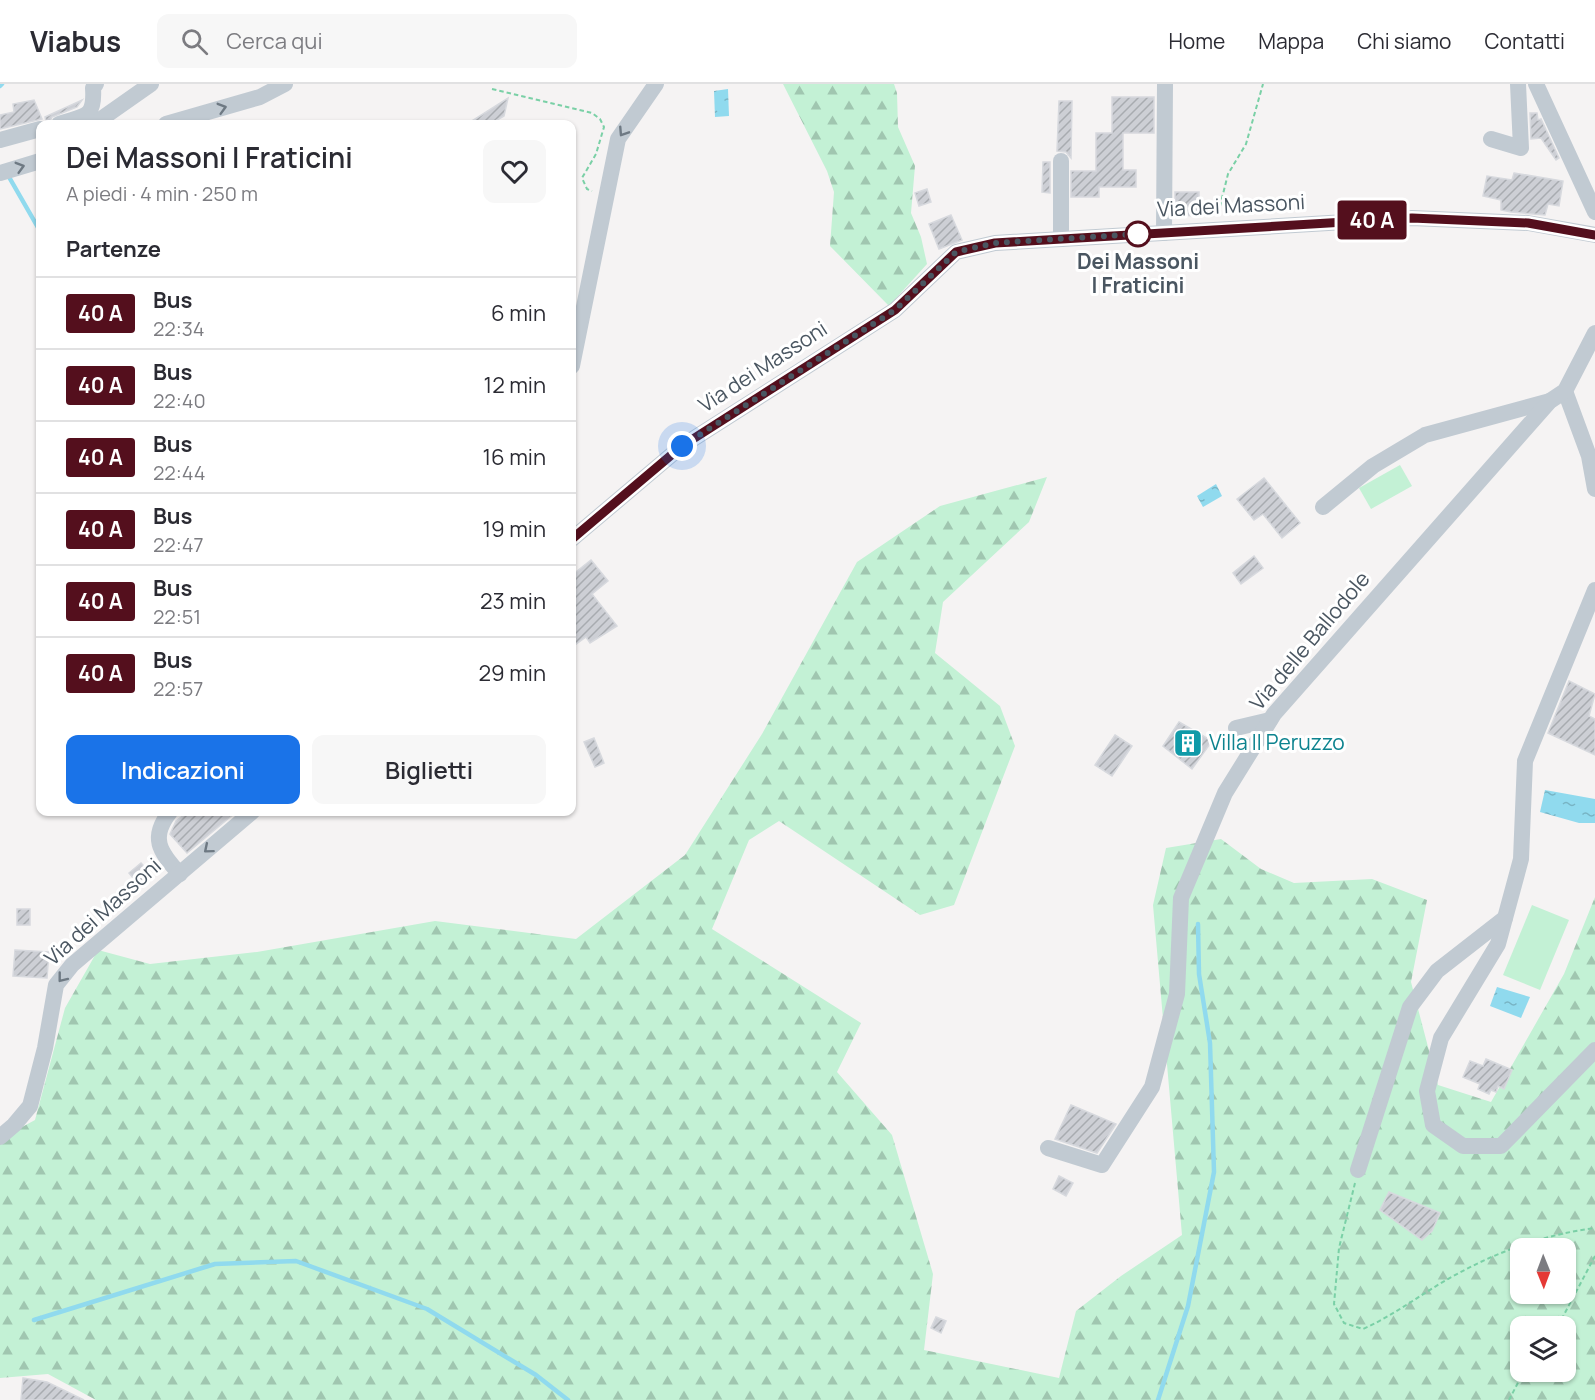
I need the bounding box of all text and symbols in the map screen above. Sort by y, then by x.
search box [157,14,577,68]
text: Viabus [30,22,121,60]
icon: search [178,25,211,58]
text: Cerca qui [226,26,323,56]
text: Home [1168,27,1225,55]
text: Mappa [1258,27,1324,55]
text: Chi siamo [1357,27,1452,55]
text: Contatti [1485,27,1565,55]
one-way arrow [216,103,227,115]
one-way arrow [619,125,630,136]
text: Dei Massoni I Fraticini [66,138,353,176]
button: heart [483,140,546,203]
one-way arrow [14,162,25,174]
text: A piedi · 4 min · 250 m [66,180,258,207]
street label: Via dei Massoni [1156,187,1306,223]
line badge: 40 A [1330,200,1414,240]
text: 40 A [1350,206,1394,234]
marker: Dei Massoni I Fraticini [1125,221,1151,247]
text: Partenze [66,234,161,264]
place label: Dei Massoni I Fraticini [1077,247,1199,299]
text: Bus [153,285,192,315]
text: 6 min [491,298,546,328]
text: 40 A [78,299,123,327]
street label: Via dei Massoni [693,314,832,418]
text: 22:34 [153,315,205,342]
text: Bus [153,357,192,387]
text: 12 min [484,370,546,400]
text: 40 A [78,371,123,399]
text: 22:40 [153,387,206,414]
text: Bus [153,429,192,459]
your location [667,431,697,461]
text: 16 min [483,442,546,472]
text: 40 A [78,443,123,471]
text: 22:44 [153,459,205,486]
text: Bus [153,501,192,531]
text: 19 min [483,514,546,544]
text: 40 A [78,515,123,543]
text: 22:47 [153,531,204,558]
street label: Via delle Ballodole [1243,565,1376,716]
text: Bus [153,573,192,603]
text: 23 min [480,586,546,616]
text: 40 A [78,587,123,615]
text: 22:51 [153,603,201,630]
text: Bus [153,645,192,675]
text: 29 min [479,658,546,688]
text: 40 A [78,659,123,687]
text: 22:57 [153,675,203,702]
building icon: Villa Il Peruzzo [1172,727,1204,759]
place label: Villa Il Peruzzo [1209,728,1345,756]
button: Indicazioni [66,735,300,804]
button: Biglietti [312,735,546,804]
one-way arrow [204,842,215,853]
street label: Via dei Massoni [38,851,167,971]
one-way arrow [58,971,69,982]
north arrow [1510,1238,1576,1304]
map controls [1510,1238,1576,1382]
button: layers [1510,1316,1576,1382]

